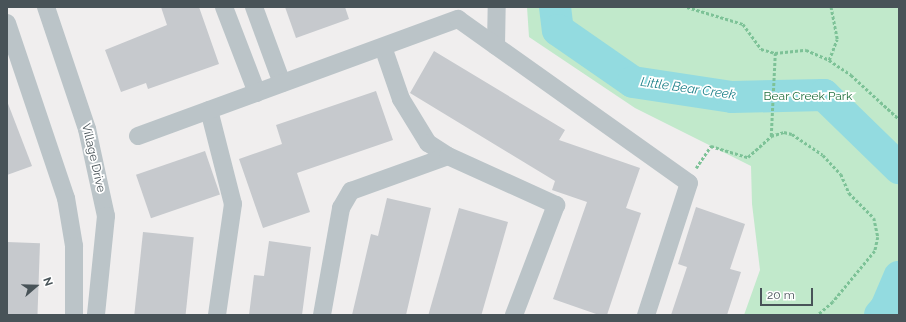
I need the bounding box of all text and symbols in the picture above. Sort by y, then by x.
water label: Little Bear Creek [639,75,737,103]
park label: Bear Creek Park [763,90,853,104]
street label: Village Drive [78,122,108,194]
north arrow [16,266,56,306]
text: N [40,276,55,288]
scale bar [762,280,815,306]
text: 20 m [767,288,795,302]

